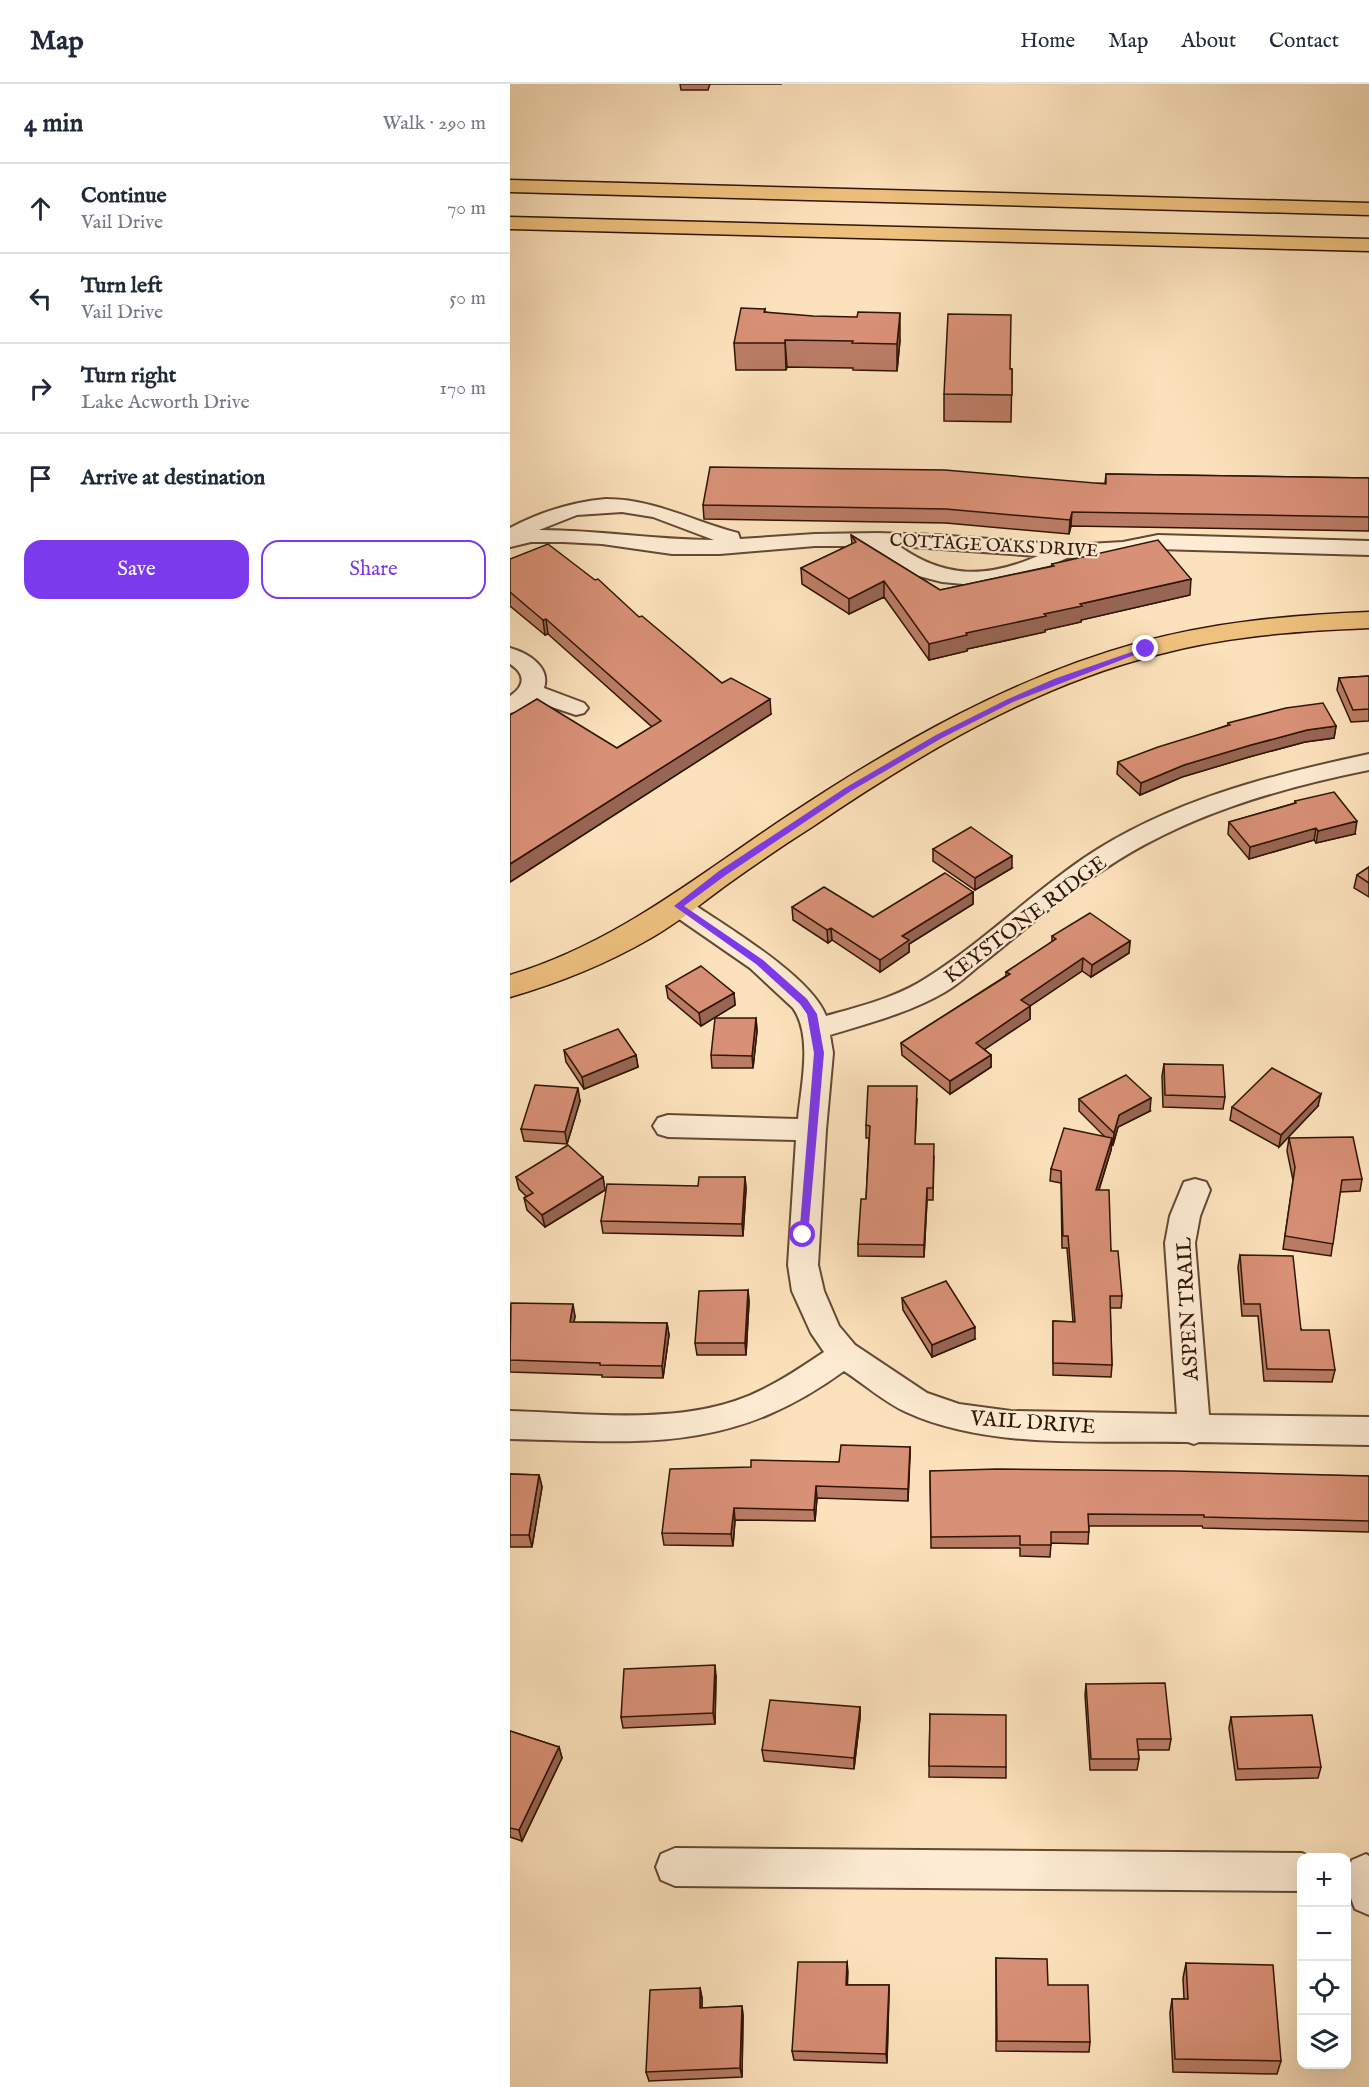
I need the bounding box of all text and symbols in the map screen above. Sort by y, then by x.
text: Map [30,24,84,59]
text: Home [1020,28,1075,55]
text: Map [1108,28,1148,55]
text: About [1181,28,1236,55]
text: Contact [1269,28,1339,55]
text: 4 min [24,107,83,140]
text: Walk · 290 m [382,111,486,136]
text: Continue [81,182,167,210]
icon: ahead [24,192,57,225]
text: 70 m [447,196,486,221]
text: Vail Drive [81,210,163,235]
text: Turn left [81,272,163,300]
icon: left [24,282,57,315]
text: 50 m [449,286,486,311]
text: Vail Drive [81,300,163,325]
text: Turn right [81,362,176,390]
icon: right [24,372,57,405]
text: 170 m [440,376,486,401]
text: Lake Acworth Drive [81,390,250,415]
icon: arrive [24,462,57,495]
text: Arrive at destination [81,464,265,492]
street label: COTTAGE OAKS DRIVE [889,530,1099,563]
button: Save [24,540,249,599]
button: Share [261,540,486,599]
route end [1132,635,1158,661]
street label: KEYSTONE RIDGE [939,850,1113,990]
route start [789,1221,815,1247]
street label: ASPEN TRAIL [1171,1236,1206,1382]
street label: VAIL DRIVE [968,1406,1096,1441]
map controls [1297,1853,1351,2069]
button: + [1297,1853,1351,1907]
button: − [1297,1907,1351,1961]
button: locate [1297,1961,1351,2015]
button: layers [1297,2015,1351,2069]

